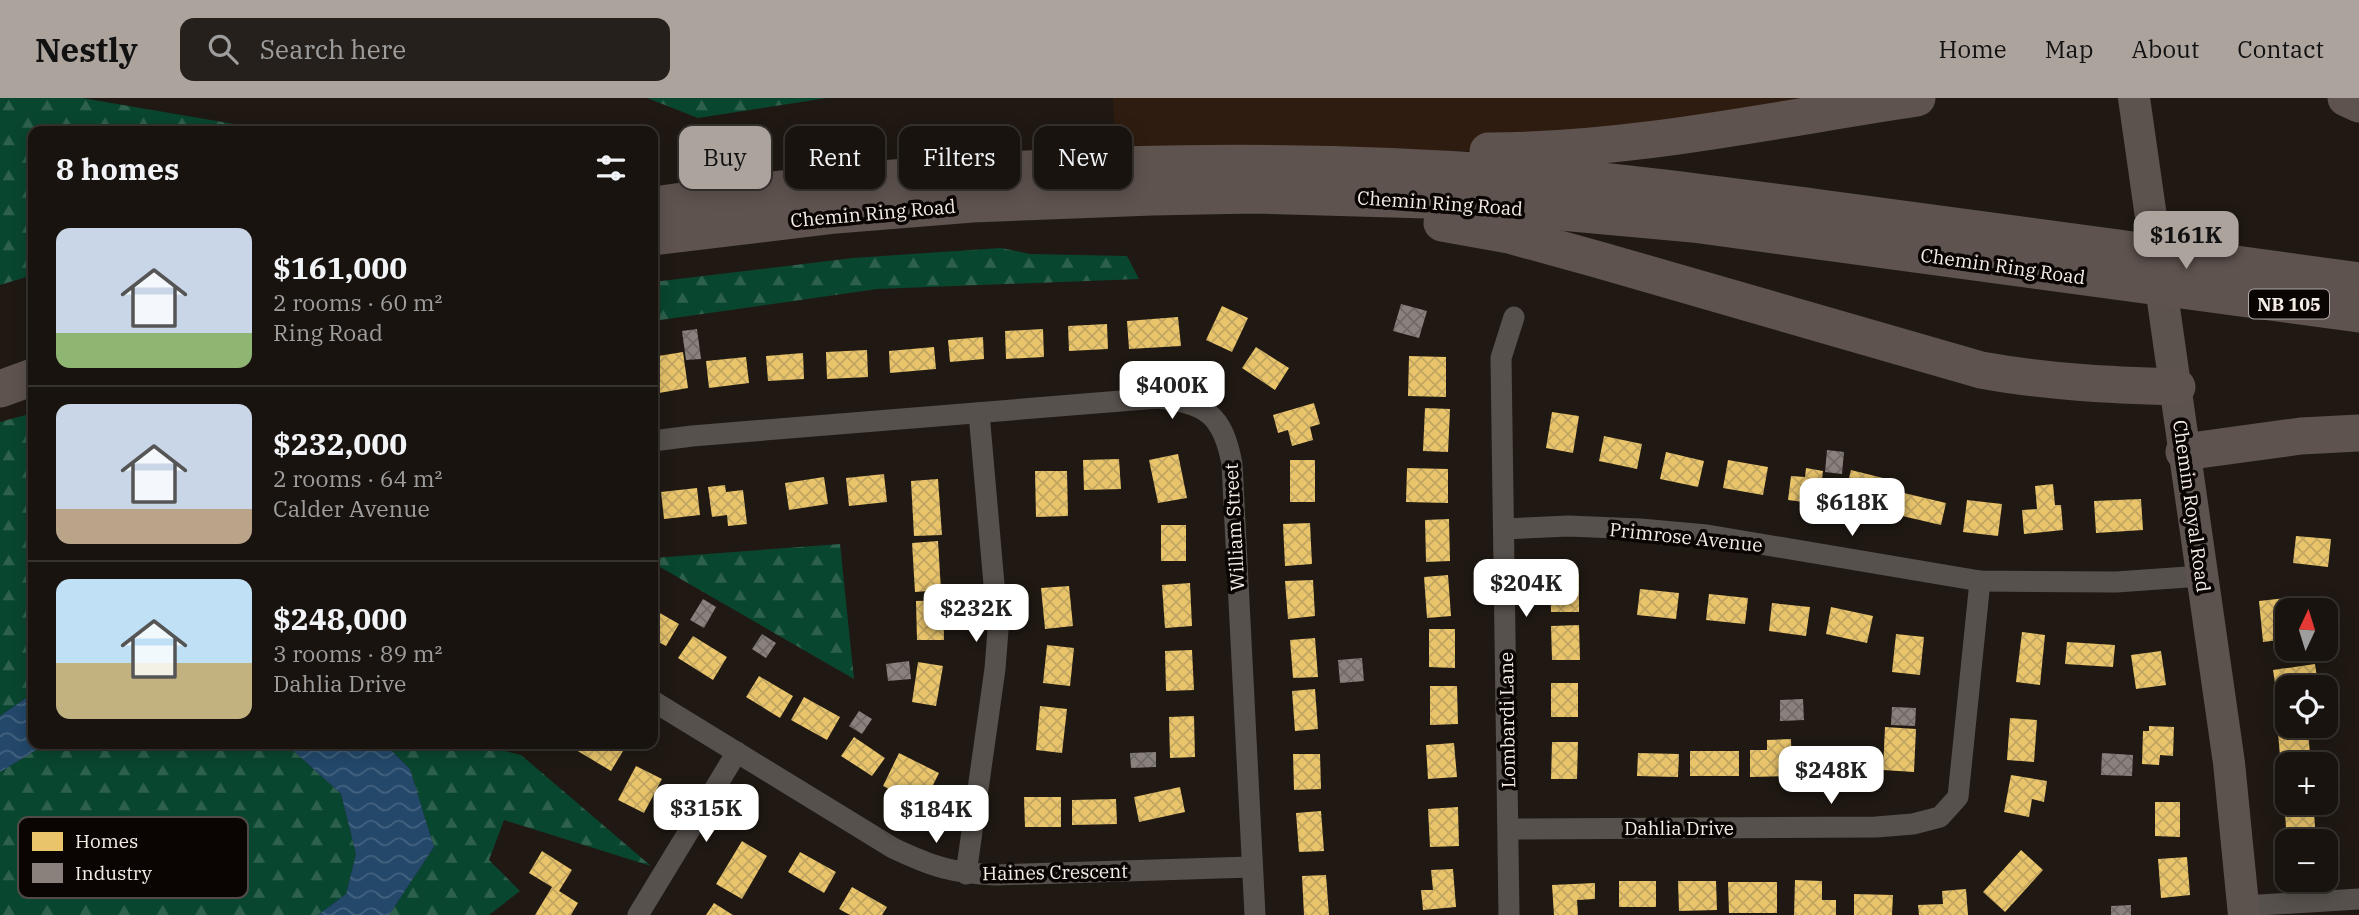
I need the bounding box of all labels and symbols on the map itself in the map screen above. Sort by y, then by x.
street label: Chemin Ring Road [1356,185,1524,221]
street label: Chemin Ring Road [789,194,957,232]
pin: $161K [2137,212,2235,271]
street label: Chemin Ring Road [1919,243,2087,289]
road number: NB 105 [2249,289,2329,318]
pin: $400K [1123,362,1221,421]
street label: Chemin Royal Road [2168,418,2216,594]
street label: William Street [1219,462,1249,591]
pin: $618K [1803,478,1901,538]
street label: Primrose Avenue [1608,517,1764,557]
pin: $204K [1477,560,1575,619]
pin: $232K [927,584,1025,644]
north arrow [2275,598,2338,662]
street label: Lombardi Lane [1494,652,1520,788]
pin: $248K [1782,746,1880,806]
pin: $315K [657,784,755,844]
pin: $184K [887,786,985,845]
street label: Dahlia Drive [1624,816,1734,840]
legend [18,817,248,898]
text: Homes [75,829,138,853]
street label: Haines Crescent [982,859,1128,885]
text: Industry [75,861,153,885]

